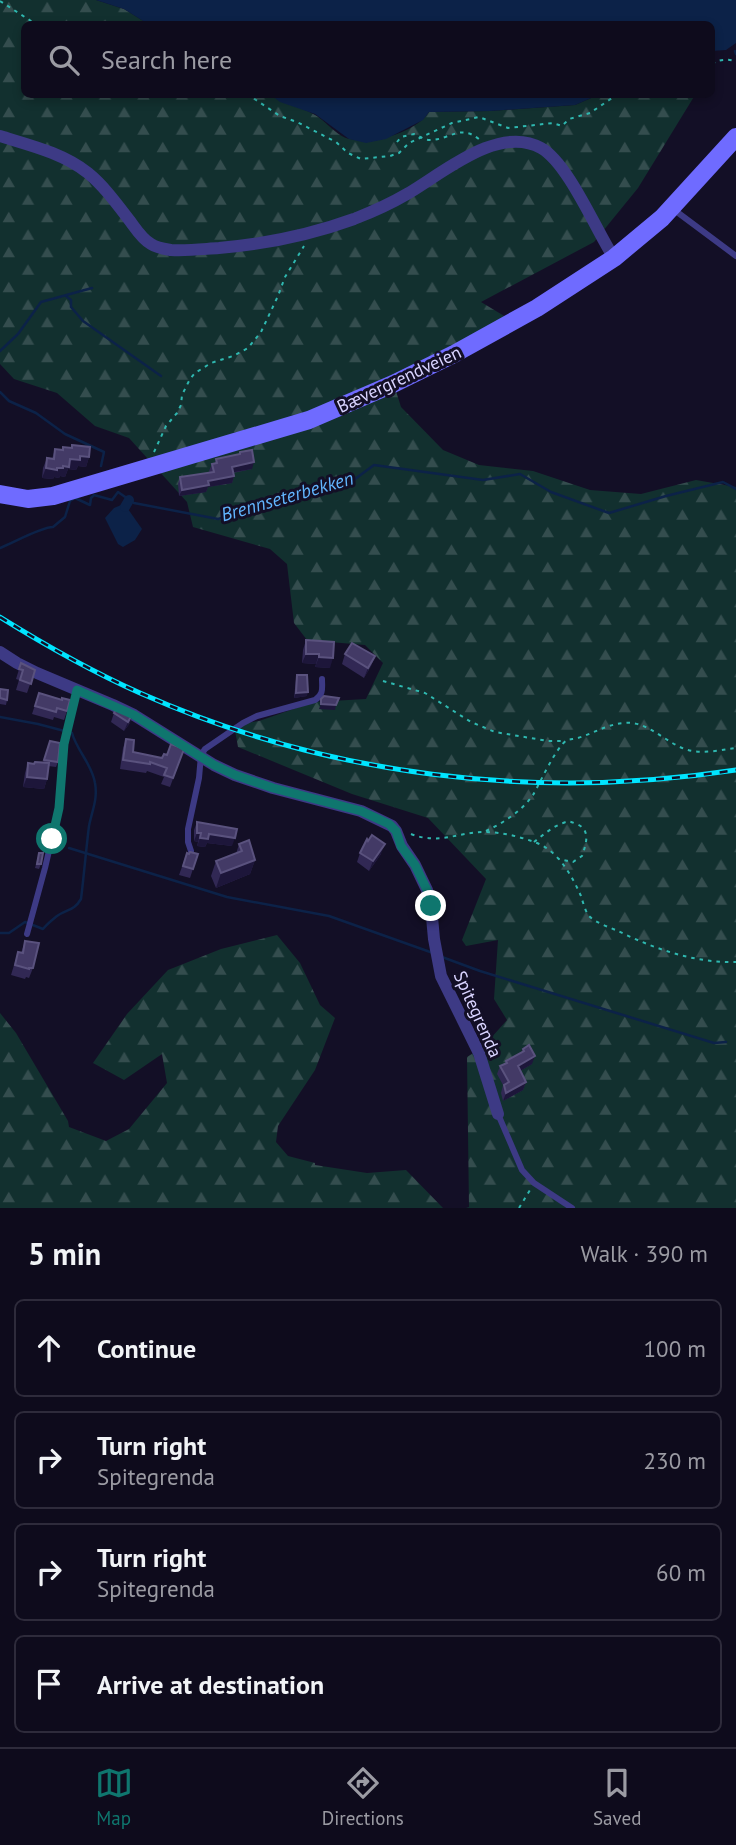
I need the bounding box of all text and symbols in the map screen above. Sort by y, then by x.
search box [21,21,715,98]
icon: search [45,41,83,79]
text: Search here [101,43,232,76]
street label: Bævergrendveien [333,340,465,418]
water label: Brennseterbekken [218,466,356,526]
route start [36,823,67,854]
route end [415,890,446,921]
street label: Spitegrenda [449,967,507,1061]
text: 5 min [28,1234,101,1273]
text: Walk · 390 m [581,1239,708,1268]
icon: ahead [30,1329,68,1367]
text: Continue [97,1332,196,1365]
text: 100 m [644,1334,706,1363]
text: Turn right [97,1429,206,1462]
icon: right [30,1441,68,1479]
text: 230 m [644,1446,706,1475]
text: Spitegrenda [97,1462,215,1491]
text: Turn right [97,1541,206,1574]
icon: right [30,1553,68,1591]
text: 60 m [656,1558,706,1587]
text: Spitegrenda [97,1574,215,1603]
icon: arrive [30,1665,68,1703]
text: Arrive at destination [97,1668,324,1701]
tab: Map [95,1764,133,1830]
tab: Directions [322,1764,404,1830]
tab: Saved [593,1764,641,1830]

